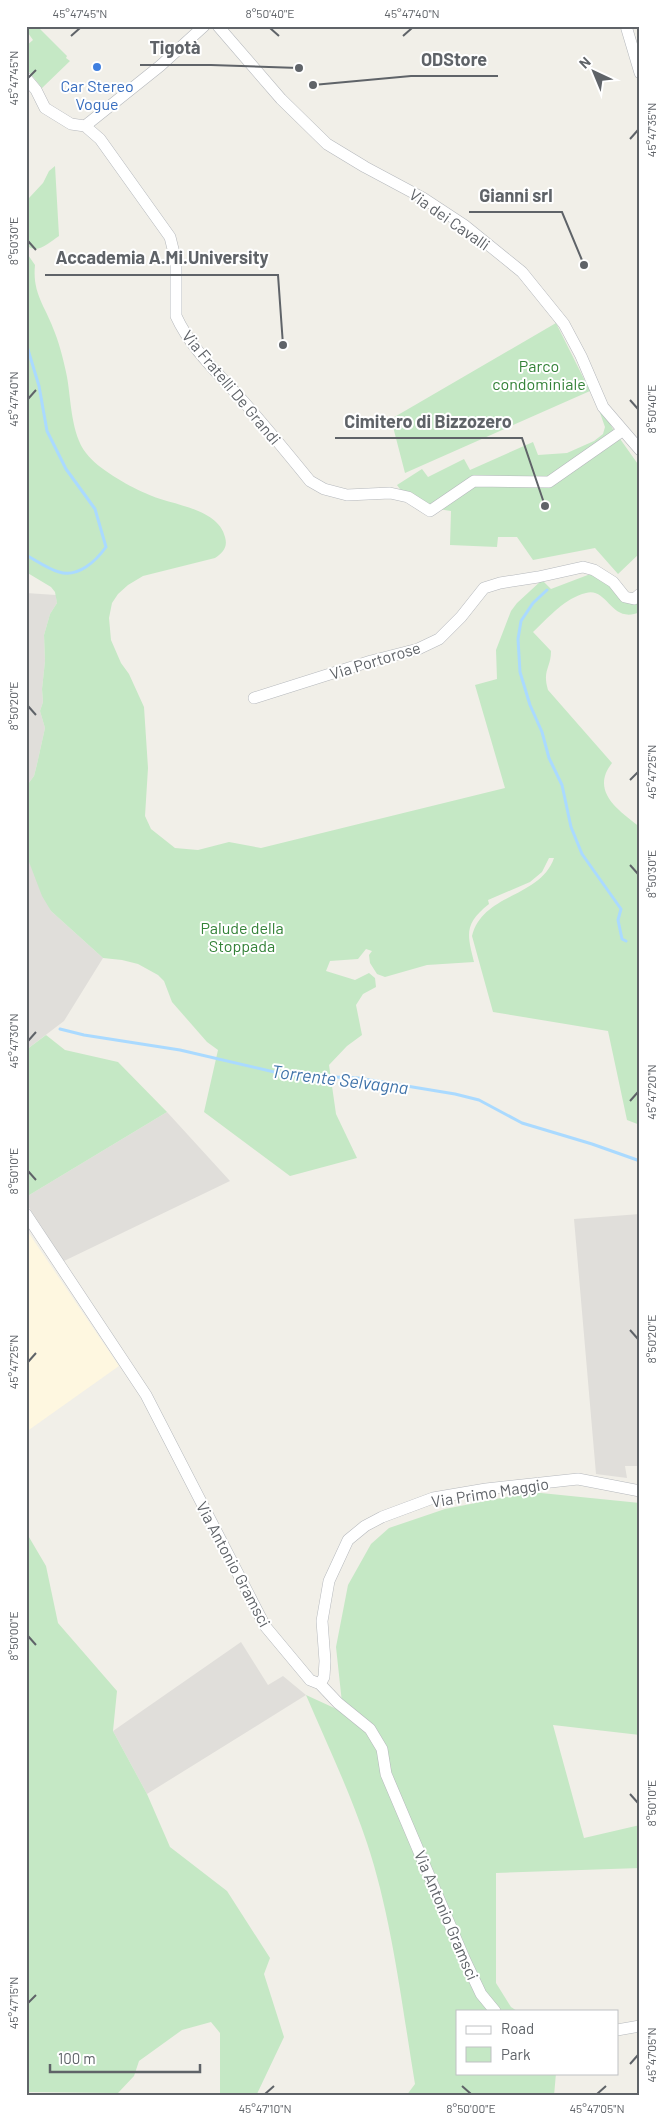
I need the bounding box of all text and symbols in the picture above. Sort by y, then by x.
text: 45°47'45"N [53,6,107,20]
text: 8°50'40"E [245,6,295,20]
text: 45°47'40"N [384,6,440,20]
callout: Tigotà [140,32,211,65]
text: Tigotà [149,36,201,58]
callout: ODStore [411,43,498,76]
text: ODStore [421,48,487,70]
north arrow [568,48,618,98]
text: 45°47'45"N [6,51,20,105]
text: N [575,53,594,72]
marker: Car Stereo Vogue [91,61,103,73]
place label: Car Stereo Vogue [60,76,134,113]
text: 45°47'35"N [644,103,658,157]
callout: Gianni srl [469,179,562,212]
street label: Via dei Cavalli [406,184,494,254]
text: Gianni srl [479,184,553,206]
text: 8°50'30"E [6,217,20,265]
callout: Accademia A.Mi.University [45,242,278,275]
text: Accademia A.Mi.University [55,246,269,268]
street label: Via Fratelli De Grandi [179,326,285,448]
park label: Parco condominiale [492,356,586,393]
text: 45°47'40"N [6,371,20,427]
text: 8°50'40"E [644,384,658,434]
callout: Cimitero di Bizzozero [335,405,522,438]
text: Cimitero di Bizzozero [344,410,512,432]
street label: Via Portorose [327,637,423,683]
text: 8°50'20"E [6,682,20,730]
text: 45°47'25"N [644,745,658,799]
text: 8°50'30"E [644,850,658,898]
park label: Palude della Stoppada [200,918,284,955]
text: 45°47'30"N [6,1013,20,1069]
water label: Torrente Selvagna [270,1060,410,1098]
text: 45°47'20"N [644,1064,658,1120]
text: 8°50'10"E [6,1148,20,1194]
text: 8°50'20"E [644,1315,658,1363]
text: 45°47'25"N [6,1335,20,1389]
street label: Via Primo Maggio [430,1473,550,1511]
street label: Via Antonio Gramsci [193,1498,275,1630]
text: 8°50'00"E [6,1611,20,1661]
text: 8°50'10"E [644,1780,658,1826]
street label: Via Antonio Gramsci [411,1847,483,1983]
text: 45°47'15"N [6,1977,20,2029]
legend [456,2010,618,2074]
text: Road [501,2019,534,2037]
text: 45°47'05"N [644,2027,658,2083]
scale bar [50,2042,200,2074]
text: Park [501,2045,531,2063]
text: 100 m [58,2049,96,2067]
text: 45°47'10"N [238,2101,292,2115]
text: 8°50'00"E [446,2101,496,2115]
text: 45°47'05"N [569,2101,625,2115]

